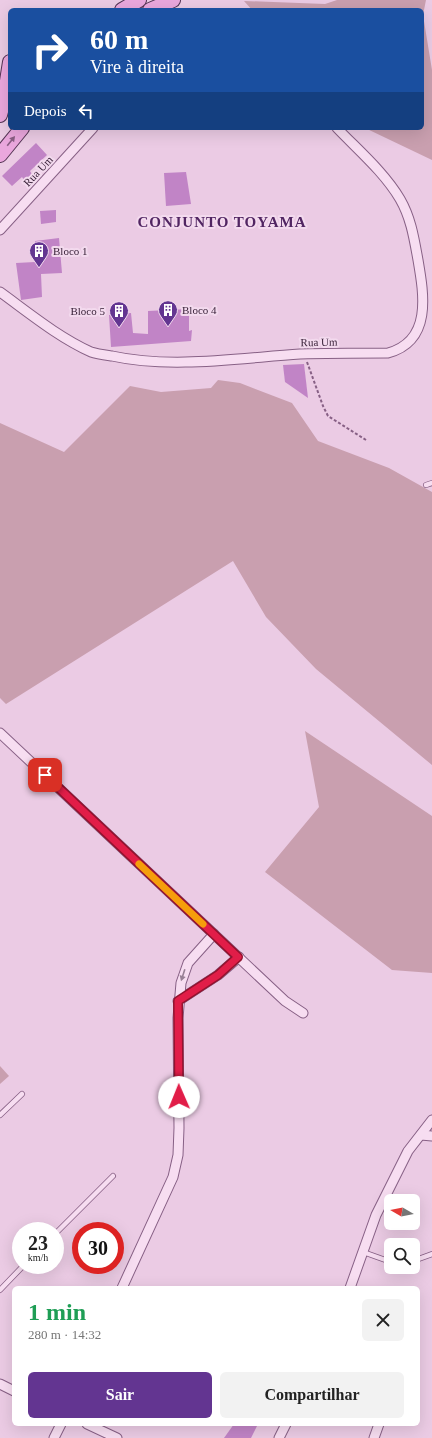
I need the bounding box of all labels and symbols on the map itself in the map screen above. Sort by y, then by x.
one-way arrow [7,136,15,147]
street label: Rua Um [21,153,55,189]
district label: CONJUNTO TOYAMA [137,214,307,230]
building icon: Bloco 1 [28,240,50,268]
place label: Bloco 1 [53,245,88,257]
building icon: Bloco 4 [157,299,179,327]
building icon: Bloco 5 [108,300,130,328]
place label: Bloco 4 [182,304,217,316]
place label: Bloco 5 [70,305,105,317]
street label: Rua Um [300,336,338,348]
pin [28,758,62,792]
one-way arrow [180,970,186,982]
position arrow [158,1076,200,1118]
north arrow [384,1194,420,1230]
speed limit sign: 30 [72,1222,124,1274]

